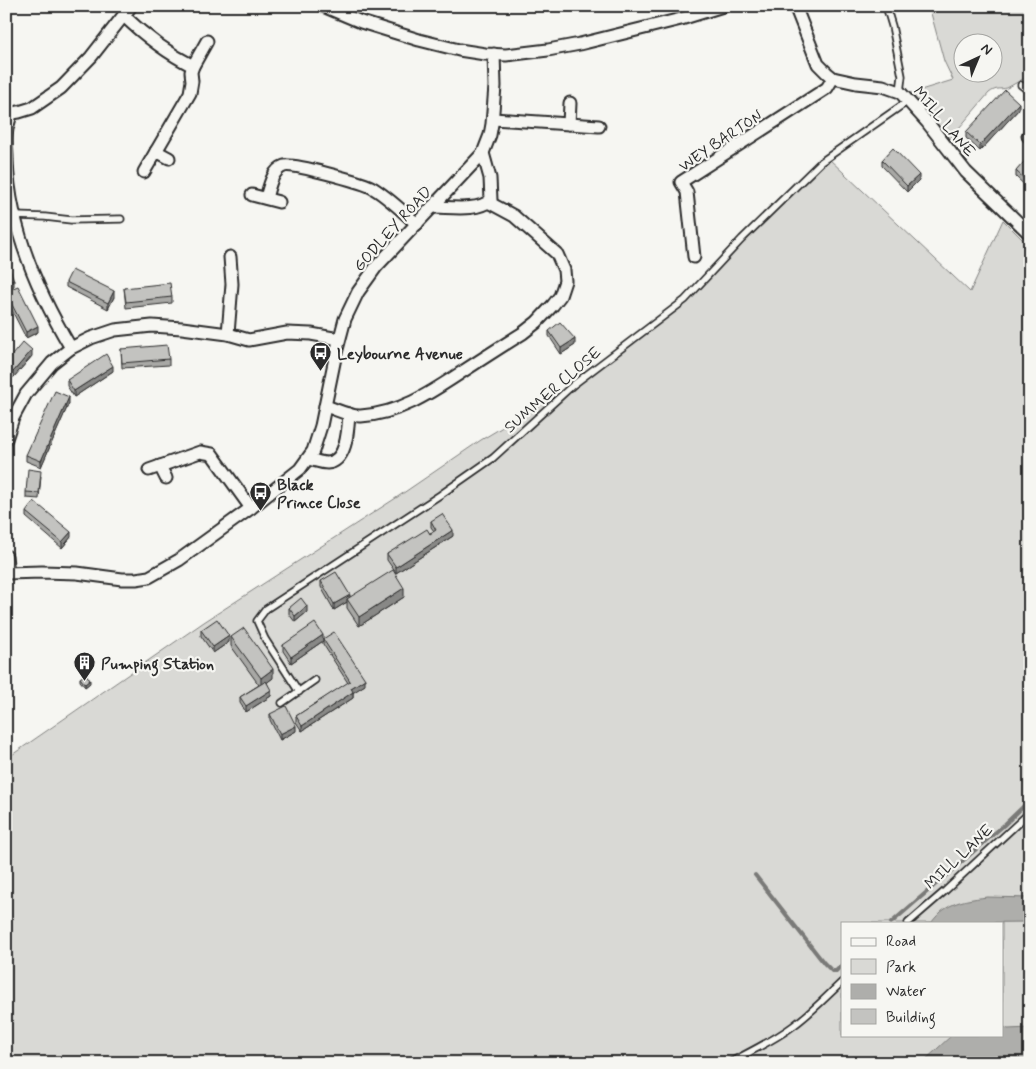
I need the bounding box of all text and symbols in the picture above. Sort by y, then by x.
north arrow [954,32,1004,82]
text: N [977,40,996,59]
street label: MILL LANE [908,82,980,162]
street label: WEY BARTON [675,105,767,177]
street label: GODLEY ROAD [349,182,437,276]
bus stop icon: Leybourne Avenue [309,341,333,372]
street label: SUMMER CLOSE [500,342,606,438]
place label: Leybourne Avenue [337,344,463,365]
place label: Black Prince Close [277,475,361,514]
bus stop icon: Black Prince Close [249,481,273,512]
building icon: Pumping Station [73,651,97,682]
place label: Pumping Station [101,654,214,677]
street label: MILL LANE [920,820,998,894]
legend [841,922,1004,1036]
text: Road [886,932,916,952]
text: Park [886,958,916,978]
text: Water [886,982,926,1002]
text: Building [886,1008,936,1029]

